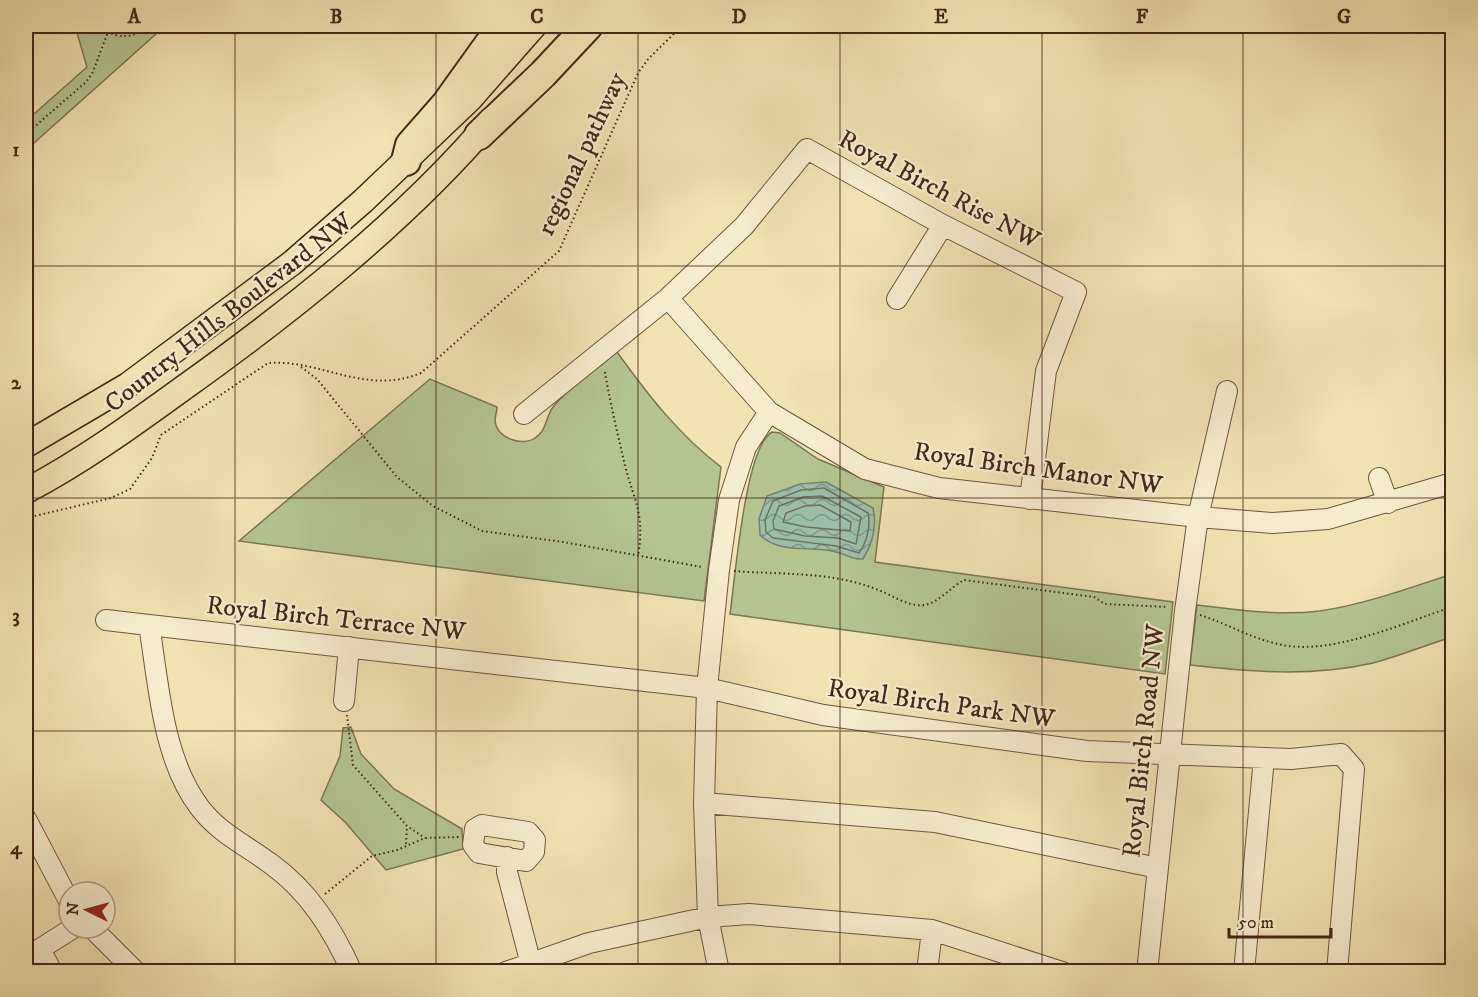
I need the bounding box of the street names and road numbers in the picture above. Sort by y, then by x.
street label: regional pathway [530,67,634,241]
street label: Royal Birch Rise NW [832,123,1047,258]
street label: Country Hills Boulevard NW [98,205,361,420]
street label: Royal Birch Manor NW [911,435,1166,503]
street label: Royal Birch Terrace NW [205,589,468,649]
street label: Royal Birch Road NW [1115,622,1173,859]
street label: Royal Birch Park NW [825,672,1058,736]

